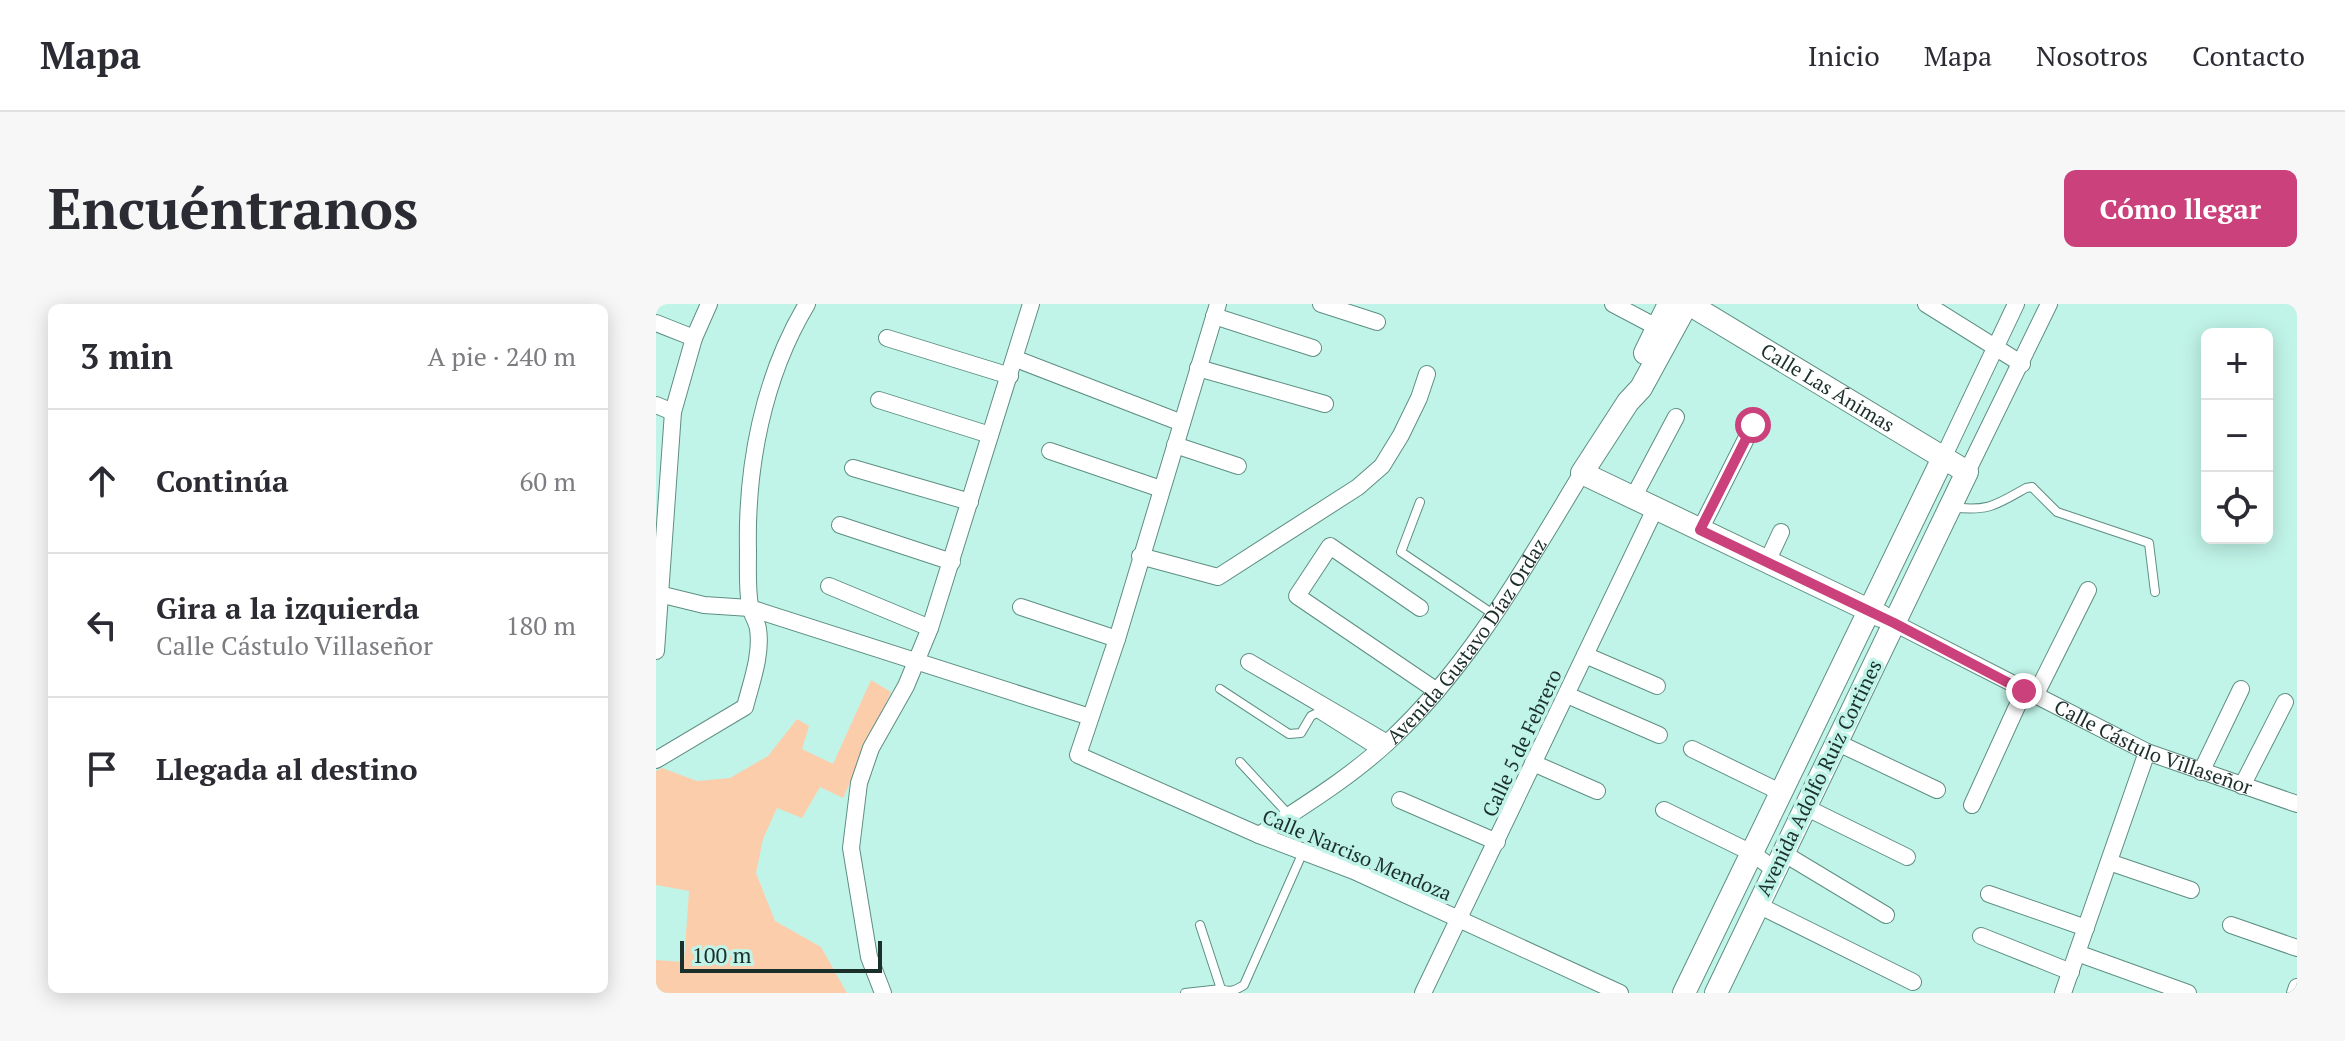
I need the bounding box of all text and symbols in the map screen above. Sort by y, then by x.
text: Mapa [40,30,141,80]
text: Inicio [1808,37,1880,74]
text: Mapa [1924,37,1992,74]
text: Nosotros [2036,37,2148,74]
text: Contacto [2192,37,2305,74]
button: Cómo llegar [2064,170,2297,247]
text: Encuéntranos [48,171,418,245]
map controls [2201,328,2273,544]
button: + [2201,328,2273,400]
text: 3 min [80,334,173,379]
street label: Calle Las Ánimas [1756,337,1900,438]
text: A pie · 240 m [428,339,576,373]
button: − [2201,400,2273,472]
route start [1735,407,1771,443]
icon: ahead [80,459,124,503]
text: Continúa [156,461,289,501]
text: 60 m [520,464,576,498]
button: locate [2201,472,2273,544]
street label: Avenida Gustavo Díaz Ordaz [1381,533,1553,750]
text: Gira a la izquierda [156,588,420,628]
icon: left [80,603,124,647]
text: 180 m [506,608,576,642]
text: Calle Cástulo Villaseñor [156,628,433,662]
street label: Avenida Adolfo Ruiz Cortines [1749,655,1888,901]
street label: Calle 5 de Febrero [1476,665,1568,821]
route end [2006,673,2042,709]
street label: Calle Cástulo Villaseñor [2050,693,2256,801]
icon: arrive [80,747,124,791]
text: Llegada al destino [156,749,417,789]
street label: Calle Narciso Mendoza [1258,802,1456,907]
scale bar [680,937,882,973]
text: 100 m [692,940,752,969]

